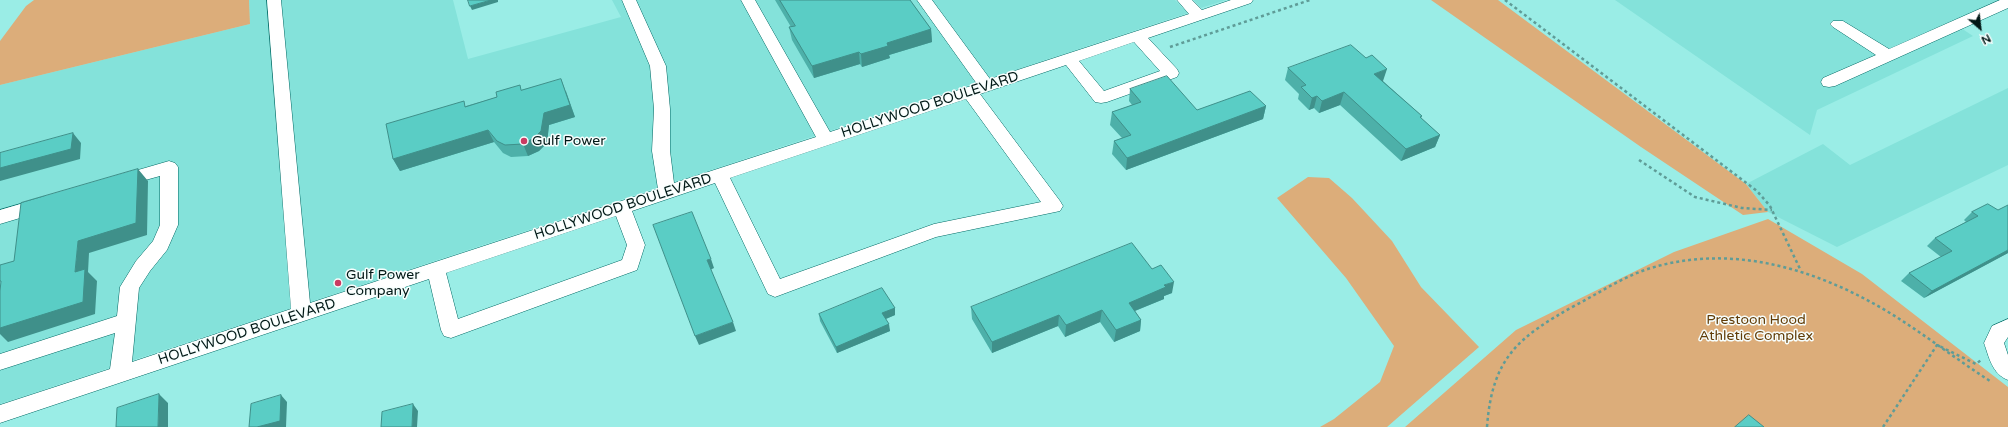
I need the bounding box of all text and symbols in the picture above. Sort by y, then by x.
north arrow [1960,8,2000,48]
text: N [1979,31,1993,47]
street label: HOLLYWOOD BOULEVARD [839,68,1021,142]
place label: Gulf Power [532,133,605,149]
marker: Gulf Power [519,136,529,146]
street label: HOLLYWOOD BOULEVARD [532,170,714,244]
place label: Gulf Power Company [346,267,419,300]
marker: Gulf Power Company [333,278,343,288]
street label: HOLLYWOOD BOULEVARD [156,295,338,369]
park label: Prestoon Hood Athletic Complex [1699,312,1813,344]

